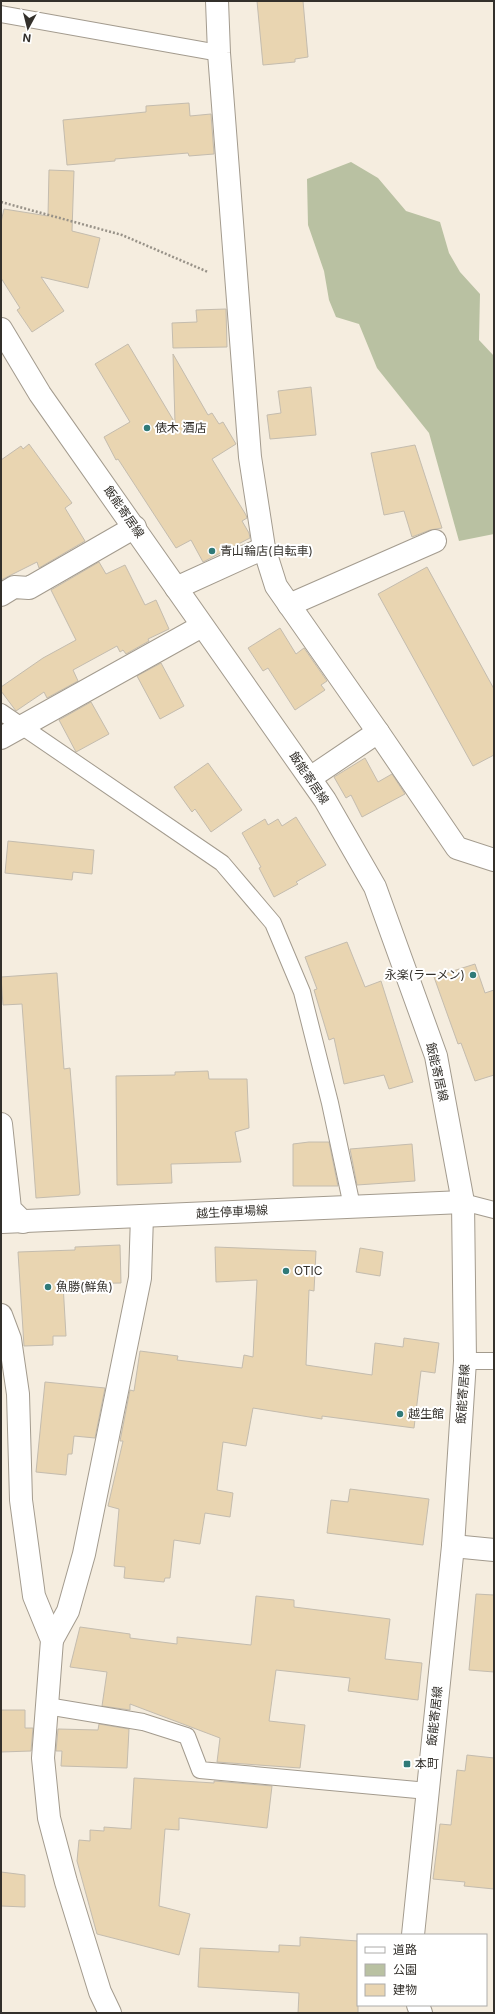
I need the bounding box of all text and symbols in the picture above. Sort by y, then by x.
north arrow [8,8,48,48]
text: N [22,30,32,45]
place label: 俵木 酒店 [155,420,206,435]
marker: 俵木 酒店 [142,423,152,433]
street label: 飯能寄居線 [101,483,148,541]
place label: 青山輪店(自転車) [220,543,313,558]
marker: 青山輪店(自転車) [207,546,217,556]
street label: 飯能寄居線 [286,749,332,807]
place label: 永楽(ラーメン) [385,967,465,982]
marker: 永楽(ラーメン) [468,970,478,980]
street label: 飯能寄居線 [423,1041,452,1103]
street label: 越生停車場線 [196,1202,268,1221]
place label: OTIC [294,1263,323,1278]
marker: OTIC [281,1266,291,1276]
place label: 魚勝(鮮魚) [56,1279,113,1294]
marker: 魚勝(鮮魚) [43,1282,53,1292]
street label: 飯能寄居線 [453,1364,472,1424]
place label: 越生館 [408,1406,444,1421]
marker: 越生館 [395,1409,405,1419]
street label: 飯能寄居線 [424,1685,445,1747]
place label: 本町 [415,1756,439,1771]
marker: 本町 [402,1759,412,1769]
legend [357,1934,487,2006]
text: 道路 [393,1942,417,1957]
text: 公園 [393,1962,417,1977]
text: 建物 [393,1982,417,1997]

